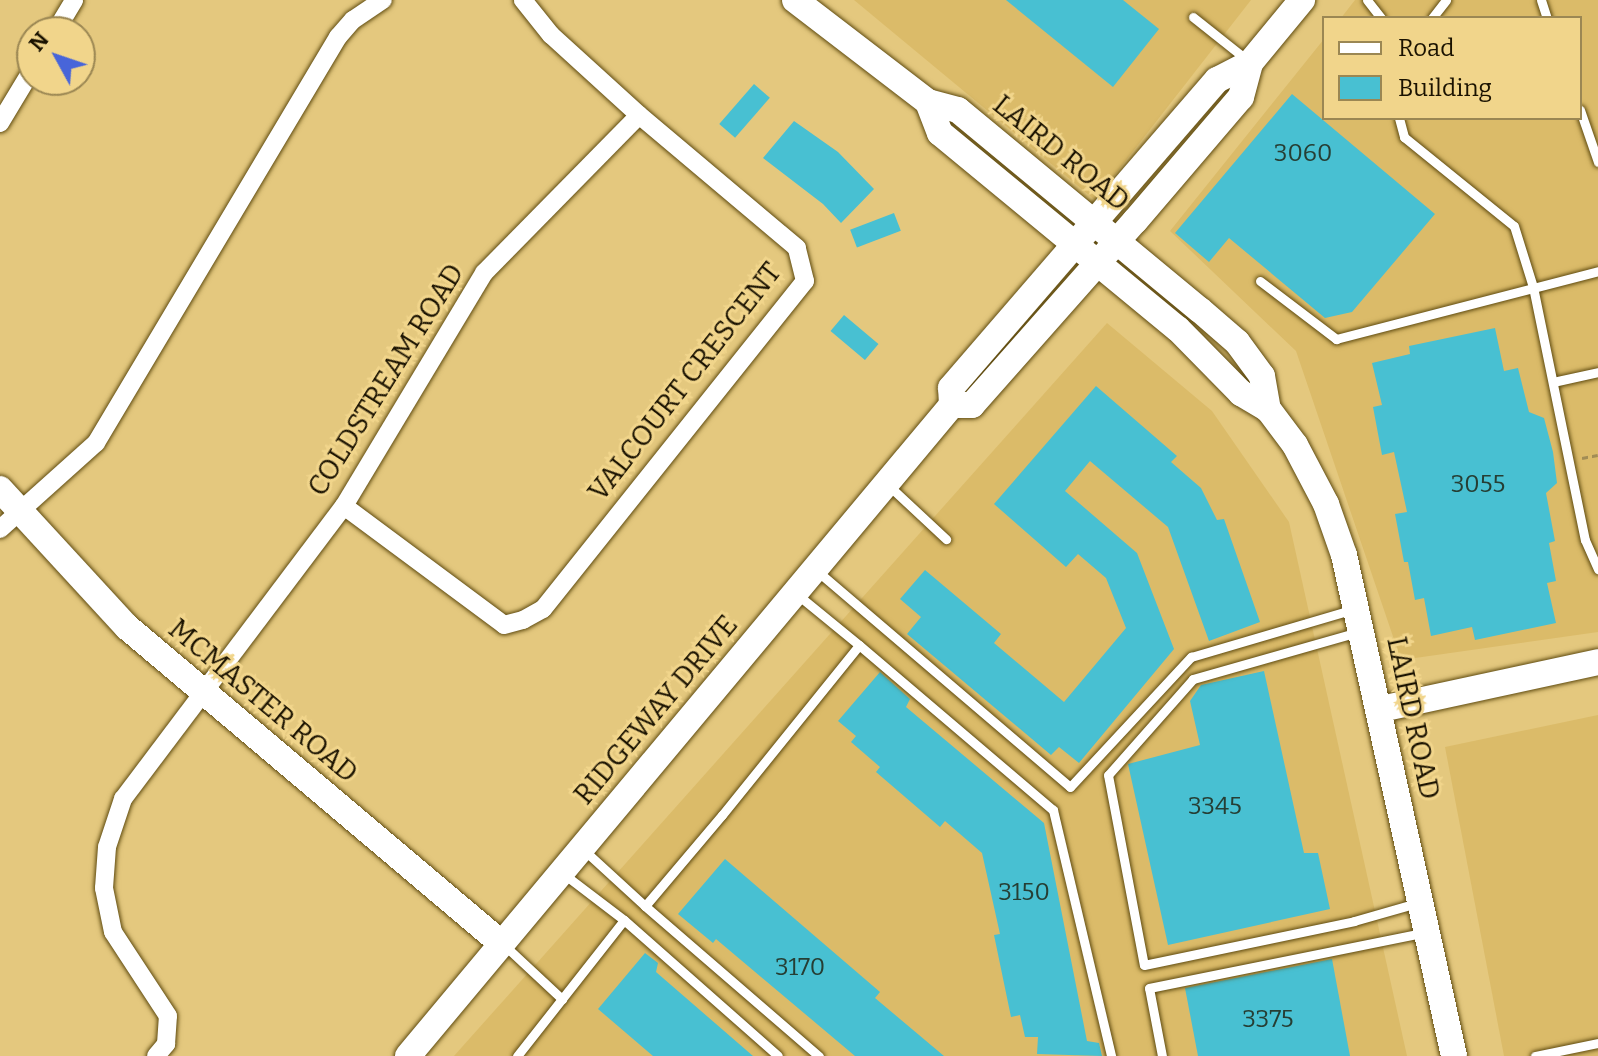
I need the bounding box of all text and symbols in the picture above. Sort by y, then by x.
north arrow [16,16,96,96]
legend [1322,16,1582,120]
text: N [23,26,55,57]
text: Road [1398,34,1454,62]
text: Building [1398,74,1492,102]
street label: LAIRD ROAD [986,88,1136,218]
house number: 3060 [1274,140,1332,168]
street label: VALCOURT CRESCENT [582,256,788,508]
street label: COLDSTREAM ROAD [301,258,471,502]
house number: 3055 [1451,471,1505,499]
street label: RIDGEWAY DRIVE [567,609,745,811]
street label: MCMASTER ROAD [162,612,364,790]
street label: LAIRD ROAD [1379,634,1447,802]
house number: 3345 [1188,793,1242,821]
house number: 3150 [998,879,1050,907]
house number: 3170 [775,954,825,982]
house number: 3375 [1242,1006,1294,1034]

